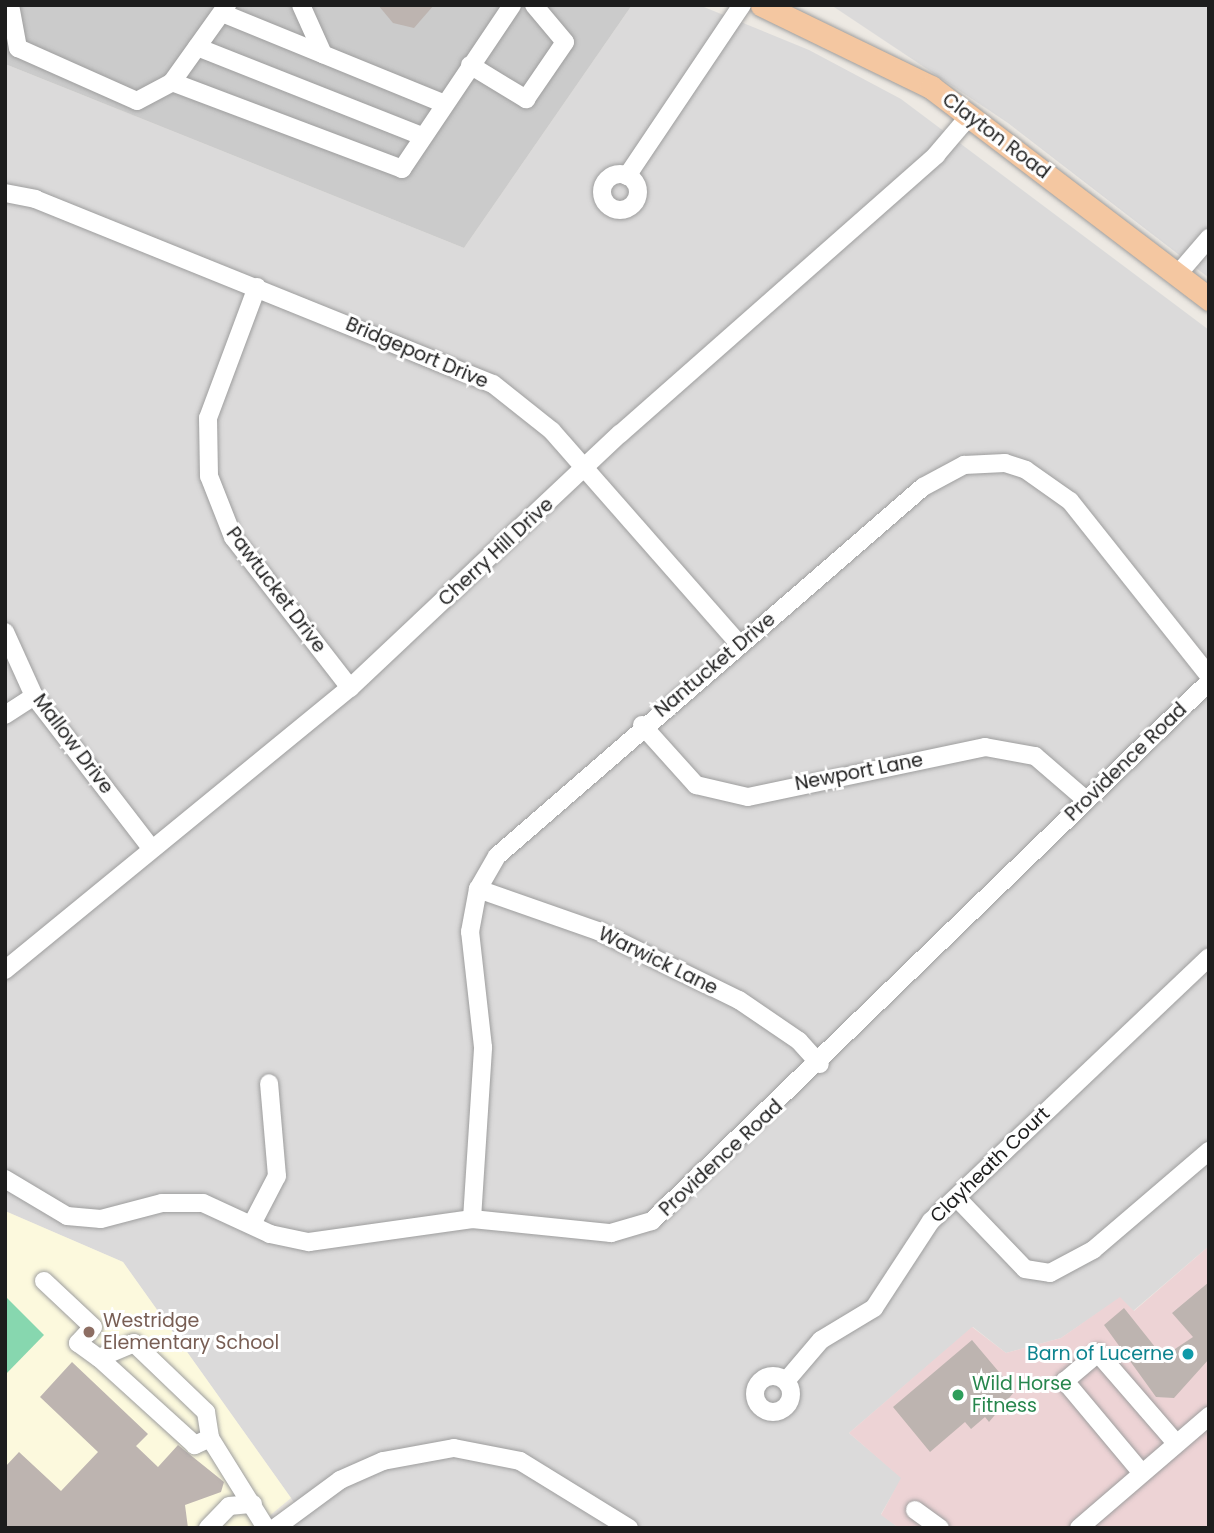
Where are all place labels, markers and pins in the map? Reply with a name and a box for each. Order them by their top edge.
place label: Westridge Elementary School [103,1310,279,1354]
marker: Westridge Elementary School [81,1324,97,1340]
place label: Barn of Lucerne [1027,1343,1174,1365]
marker: Barn of Lucerne [1180,1346,1196,1362]
place label: Wild Horse Fitness [972,1373,1072,1417]
marker: Wild Horse Fitness [950,1387,966,1403]

